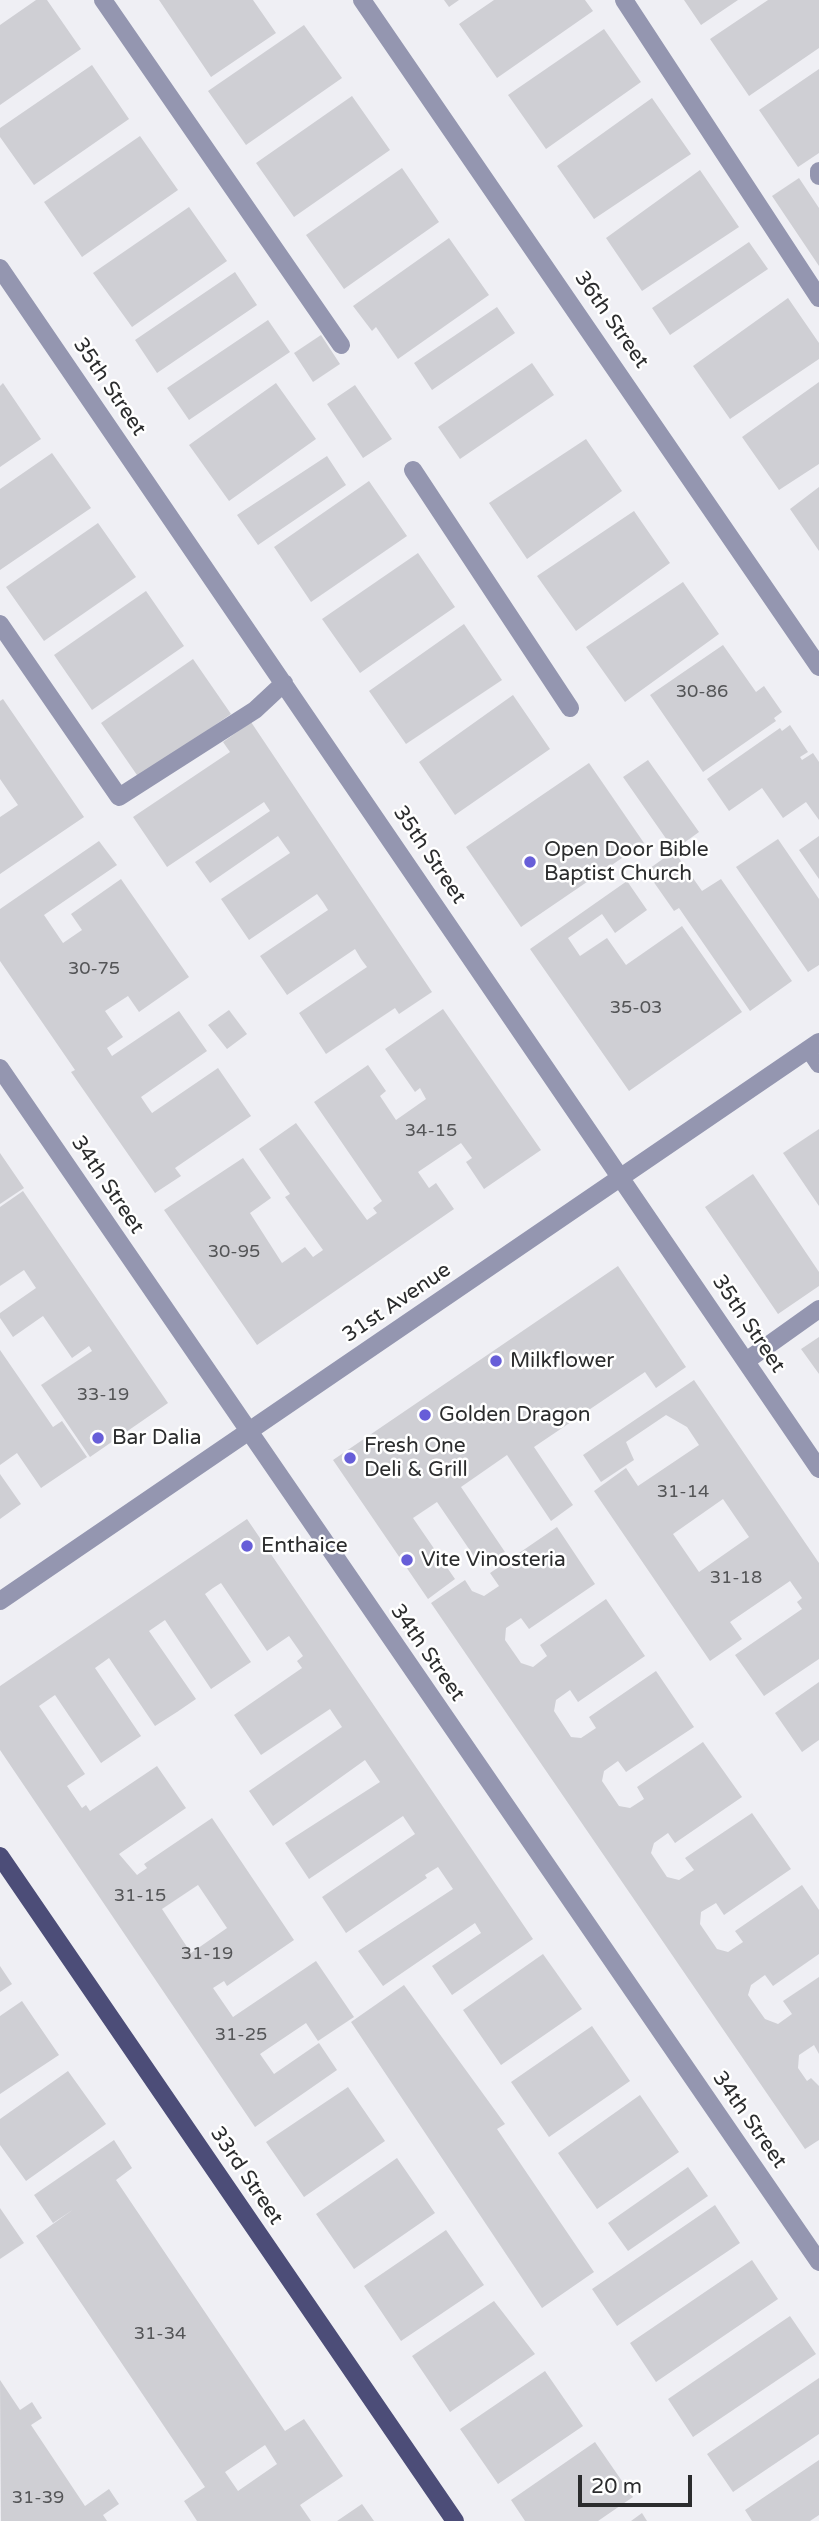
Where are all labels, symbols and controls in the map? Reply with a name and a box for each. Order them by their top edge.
street label: 36th Street [568,267,654,373]
street label: 35th Street [67,333,151,441]
house number: 30-86 [676,681,728,703]
street label: 35th Street [387,801,471,909]
place label: Open Door Bible Baptist Church [544,837,709,887]
marker: Open Door Bible Baptist Church [522,854,538,870]
house number: 30-75 [68,958,120,980]
house number: 35-03 [610,997,662,1019]
house number: 34-15 [405,1120,457,1142]
street label: 34th Street [65,1131,149,1239]
house number: 30-95 [208,1241,260,1263]
street label: 31st Avenue [338,1258,456,1348]
street label: 35th Street [706,1270,790,1378]
place label: Milkflower [510,1348,614,1374]
marker: Milkflower [488,1353,504,1369]
house number: 33-19 [77,1384,129,1406]
place label: Golden Dragon [439,1402,591,1428]
marker: Golden Dragon [417,1407,433,1423]
place label: Bar Dalia [112,1425,201,1451]
marker: Bar Dalia [90,1430,106,1446]
place label: Fresh One Deli & Grill [364,1433,468,1483]
marker: Fresh One Deli & Grill [342,1450,358,1466]
house number: 31-14 [657,1481,709,1503]
place label: Enthaice [261,1533,348,1559]
marker: Enthaice [239,1538,255,1554]
place label: Vite Vinosteria [421,1547,566,1573]
marker: Vite Vinosteria [399,1552,415,1568]
house number: 31-18 [710,1567,762,1589]
street label: 34th Street [384,1600,470,1706]
house number: 31-15 [114,1885,166,1907]
house number: 31-19 [181,1943,233,1965]
house number: 31-25 [215,2024,267,2046]
street label: 34th Street [706,2067,792,2173]
street label: 33rd Street [204,2122,288,2230]
house number: 31-34 [134,2323,186,2345]
scale bar [581,2462,695,2506]
text: 20 m [591,2474,642,2499]
house number: 31-39 [12,2487,64,2509]

